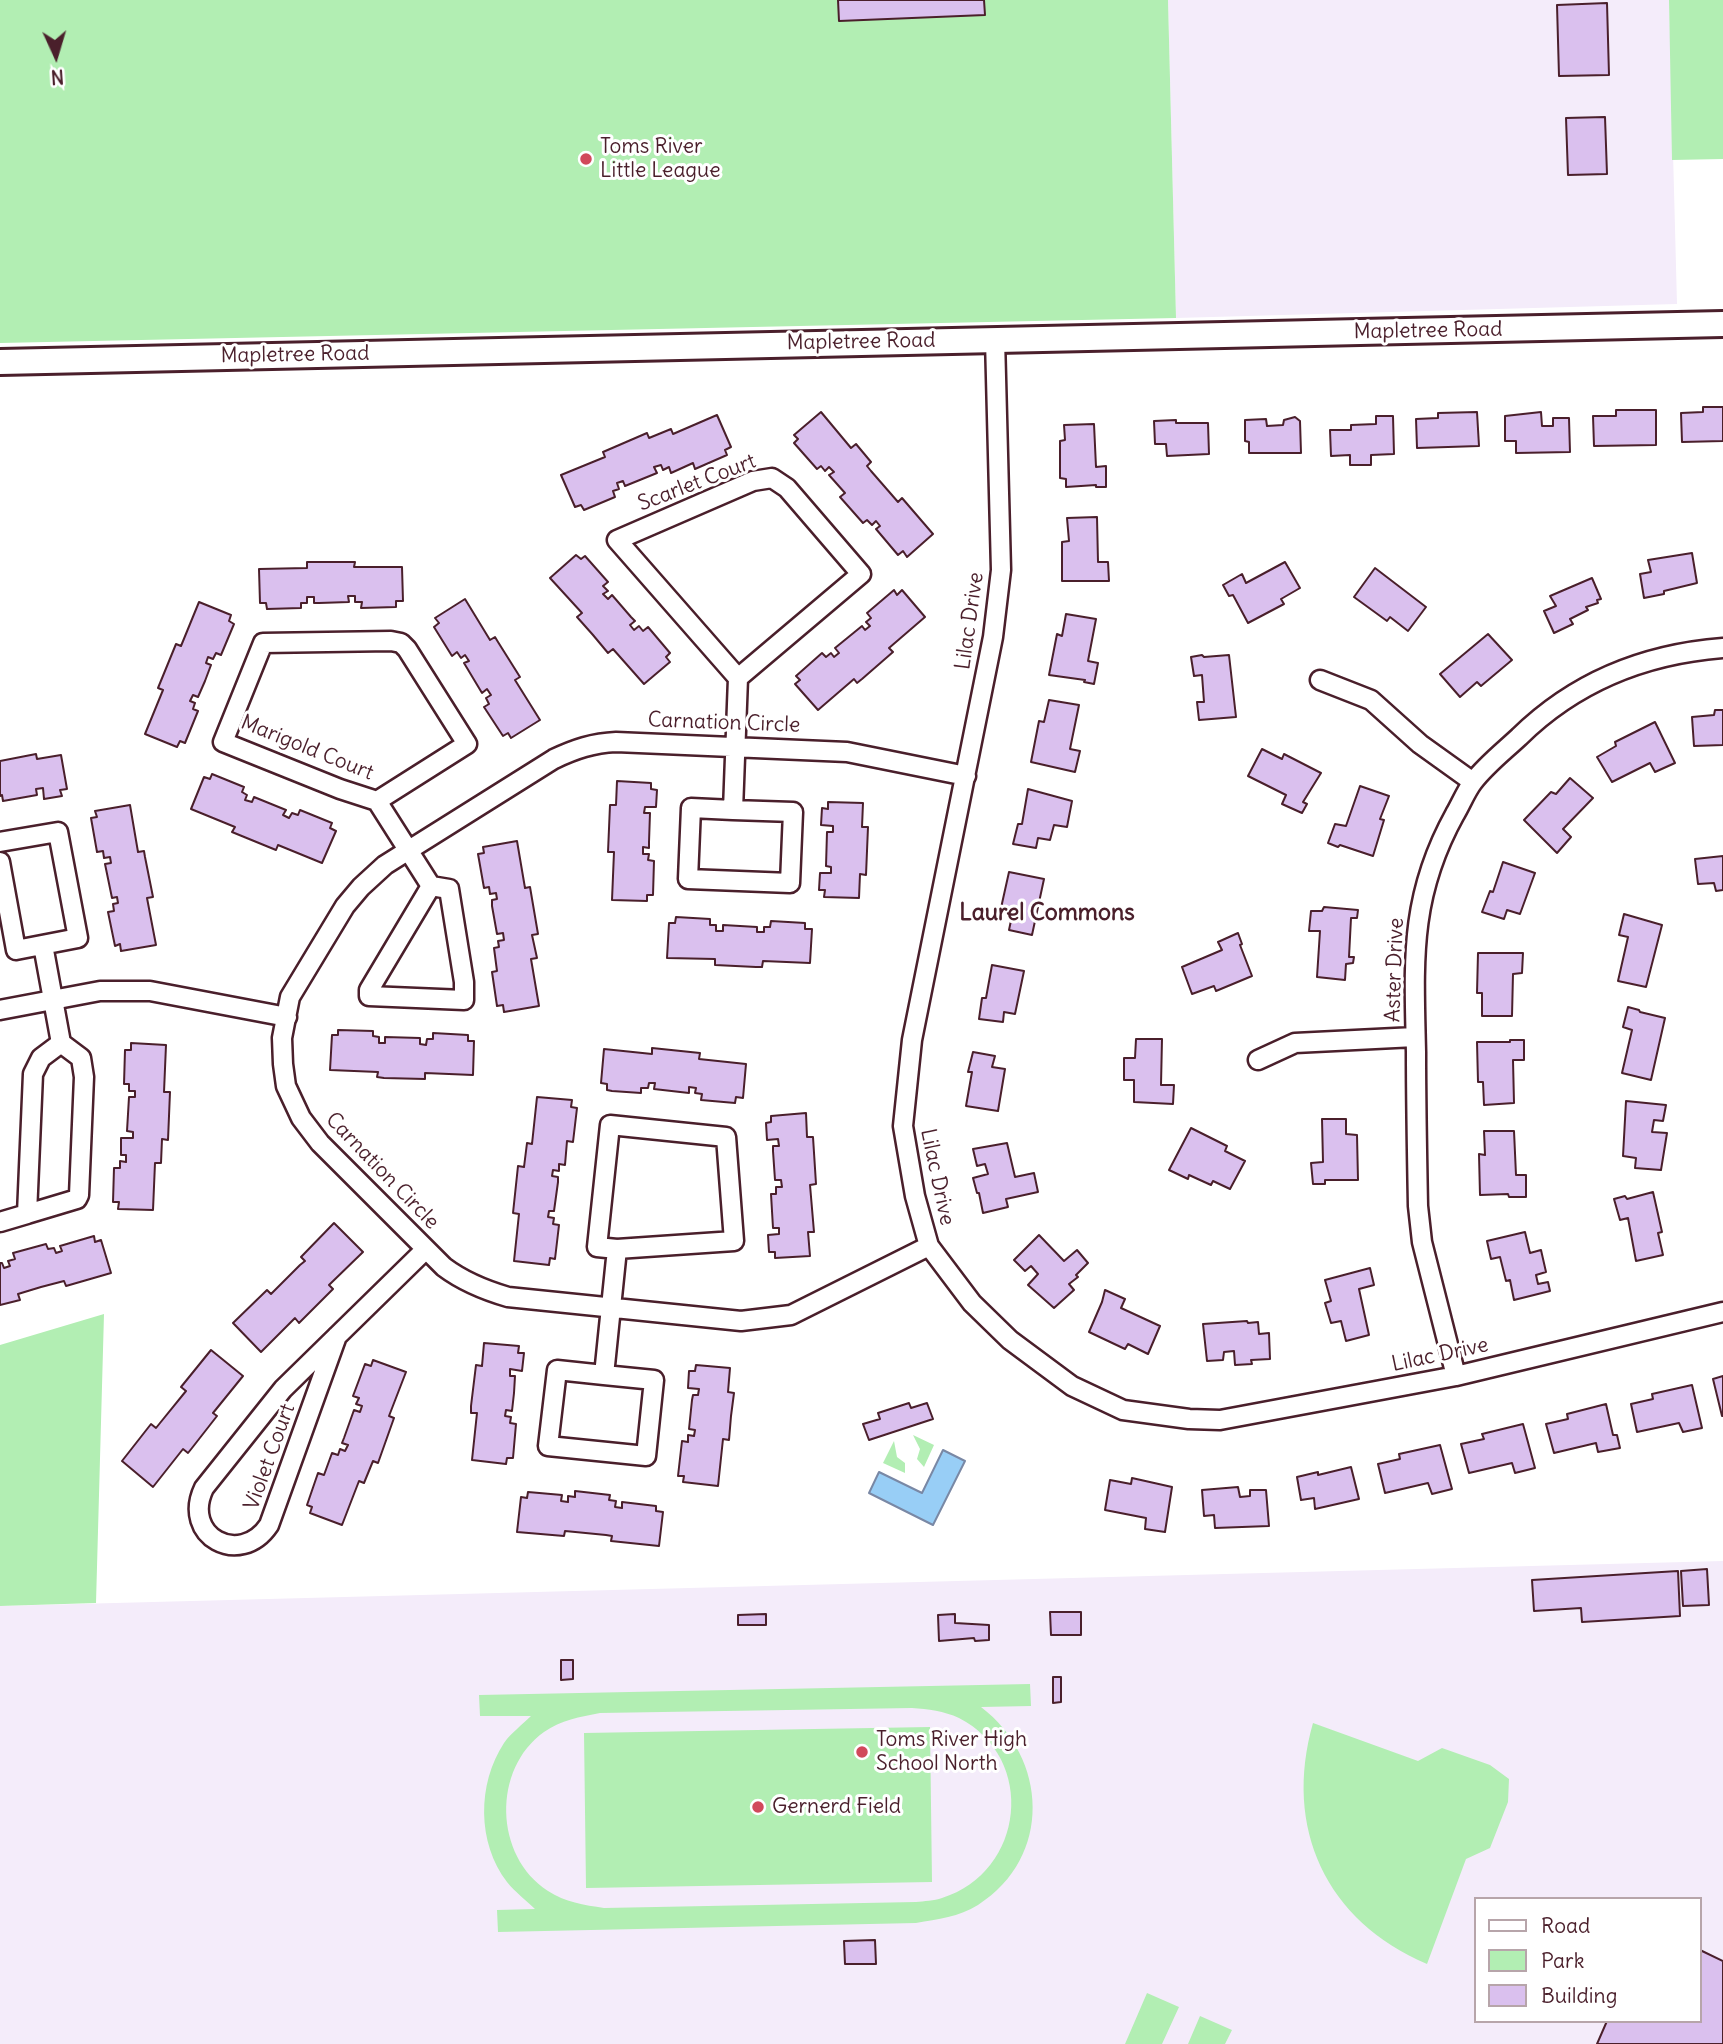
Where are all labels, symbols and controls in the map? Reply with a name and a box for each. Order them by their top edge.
north arrow [21,21,91,91]
text: N [50,65,65,89]
place label: Toms River Little League [600,134,720,184]
marker: Toms River Little League [578,151,594,167]
street label: Mapletree Road [1353,317,1503,345]
street label: Mapletree Road [786,328,936,356]
street label: Mapletree Road [220,341,370,369]
street label: Scarlet Court [635,449,759,517]
street label: Lilac Drive [951,571,989,671]
street label: Carnation Circle [647,708,801,738]
street label: Marigold Court [237,710,377,786]
district label: Laurel Commons [959,899,1135,927]
street label: Aster Drive [1381,917,1409,1023]
street label: Carnation Circle [320,1107,444,1235]
street label: Lilac Drive [914,1126,960,1228]
street label: Lilac Drive [1389,1332,1491,1378]
street label: Violet Court [239,1401,301,1513]
place label: Toms River High School North [876,1727,1027,1777]
marker: Toms River High School North [854,1744,870,1760]
place label: Gernerd Field [772,1794,901,1820]
marker: Gernerd Field [750,1799,766,1815]
legend [1474,1897,1702,2023]
text: Road [1541,1912,1590,1939]
text: Park [1541,1947,1584,1974]
text: Building [1541,1982,1617,2009]

